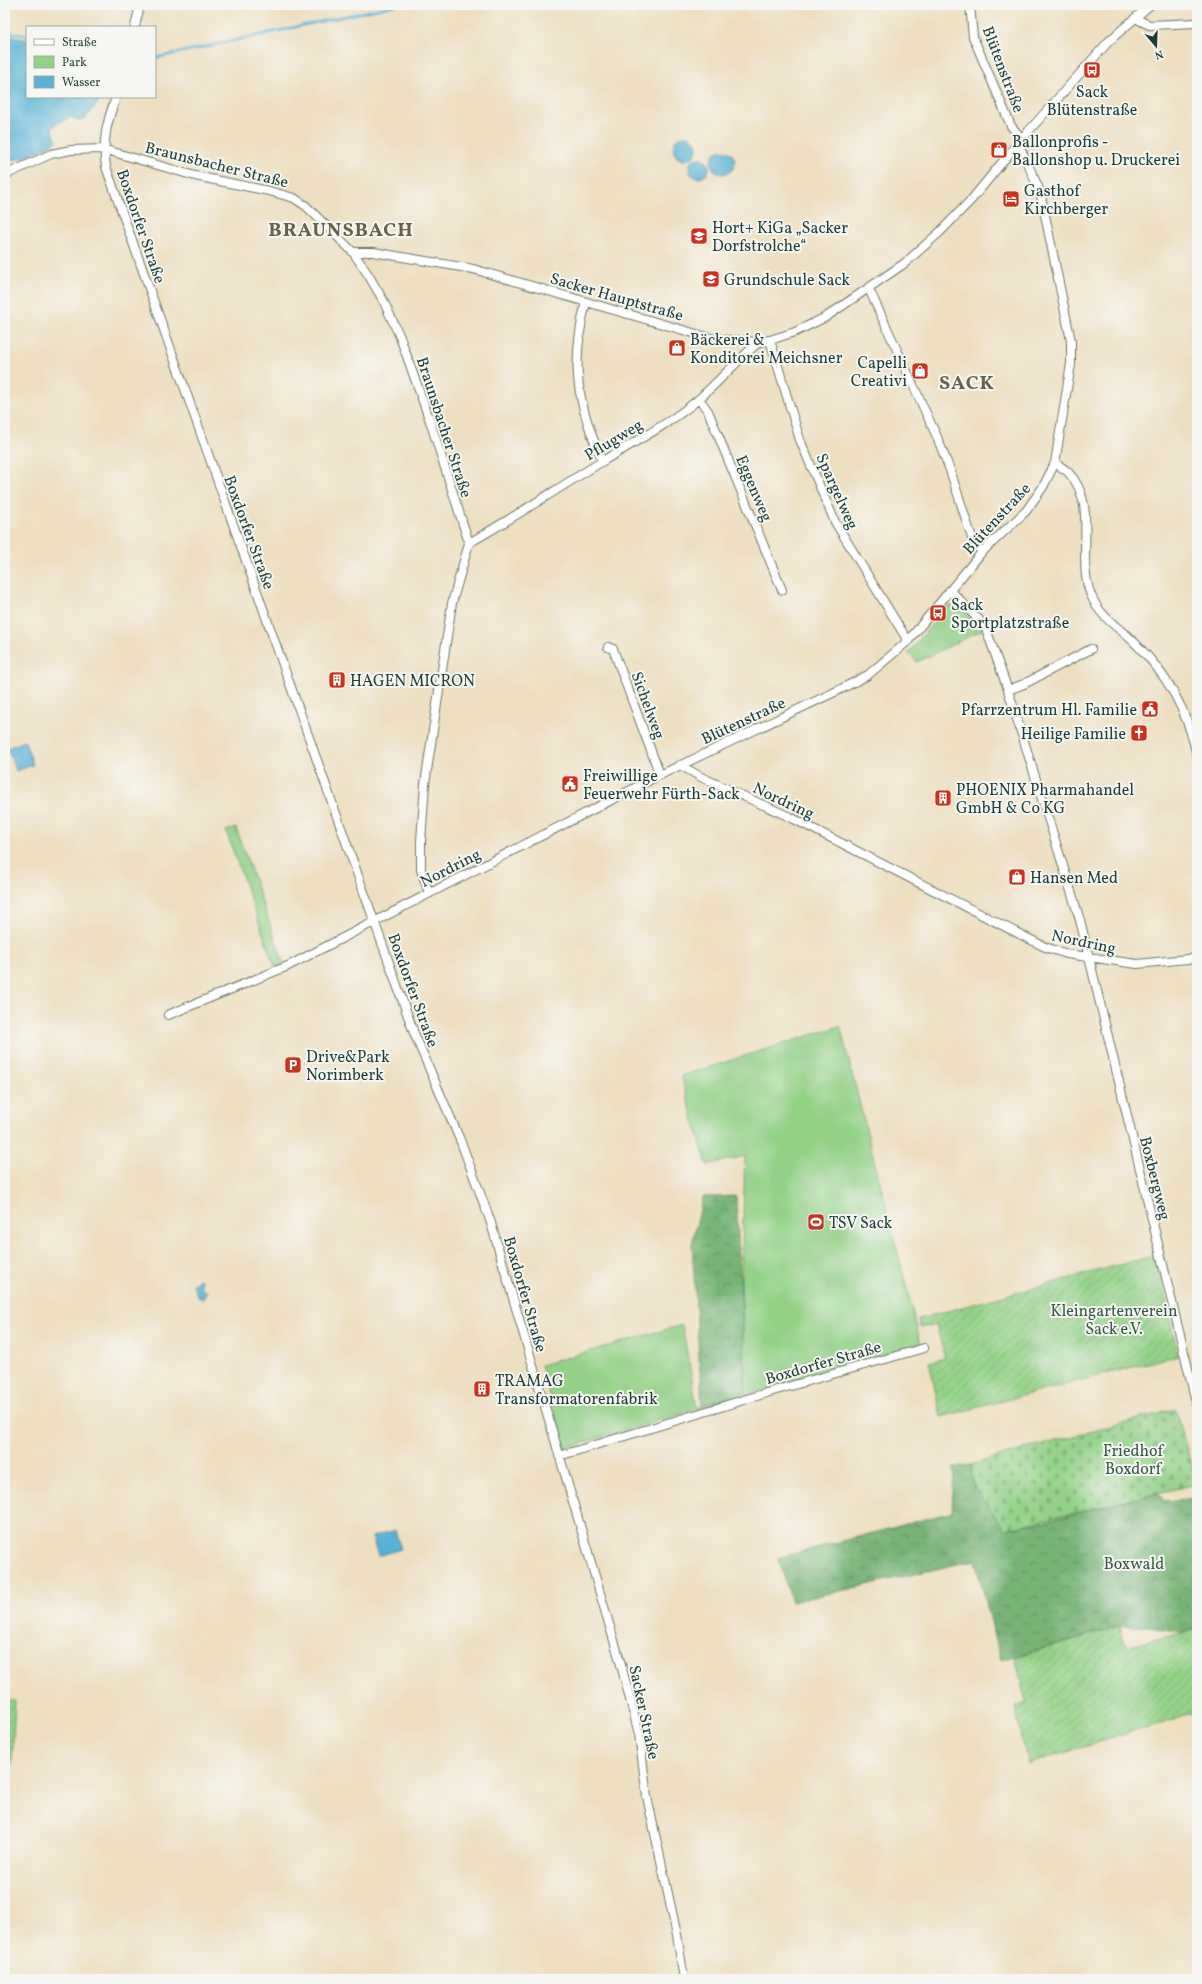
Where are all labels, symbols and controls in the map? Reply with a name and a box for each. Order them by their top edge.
street label: Blütenstraße [976,23,1029,116]
legend [26,26,156,98]
north arrow [1136,26,1176,66]
text: Straße [62,35,97,51]
text: N [1153,46,1165,62]
text: Park [62,55,87,71]
bus stop icon: Sack Blütenstraße [1082,60,1102,80]
text: Wasser [62,75,100,91]
place label: Sack Blütenstraße [1047,82,1137,122]
place label: Ballonprofis - Ballonshop u. Druckerei [1012,132,1180,172]
street label: Braunsbacher Straße [143,138,290,194]
shop icon: Ballonprofis - Ballonshop u. Druckerei [989,140,1009,160]
street label: Boxdorfer Straße [110,167,170,287]
place label: Gasthof Kirchberger [1024,181,1108,221]
hotel icon: Gasthof Kirchberger [1001,189,1021,209]
district label: BRAUNSBACH [268,217,414,245]
place label: Hort+ KiGa „Sacker Dorfstrolche“ [712,218,848,258]
school or university icon: Hort+ KiGa „Sacker Dorfstrolche“ [689,226,709,246]
street label: Sacker Hauptstraße [547,268,686,327]
school or university icon: Grundschule Sack [701,269,721,289]
place label: Grundschule Sack [724,270,850,292]
place label: Bäckerei & Konditorei Meichsner [690,330,843,370]
shop icon: Bäckerei & Konditorei Meichsner [667,338,687,358]
place label: Capelli Creativi [851,353,907,393]
street label: Braunsbacher Straße [410,354,476,501]
shop icon: Capelli Creativi [910,361,930,381]
district label: SACK [939,370,995,398]
street label: Pflugweg [581,415,647,467]
street label: Spargelweg [810,450,863,533]
street label: Eggenweg [729,452,777,526]
street label: Boxdorfer Straße [217,473,279,593]
street label: Blütenstraße [959,479,1036,560]
place label: Sack Sportplatzstraße [951,595,1069,635]
bus stop icon: Sack Sportplatzstraße [928,603,948,623]
street label: Sichelweg [625,669,669,742]
building icon: HAGEN MICRON [327,670,347,690]
place label: HAGEN MICRON [350,671,475,693]
street label: Blütenstraße [698,693,790,751]
public building icon: Pfarrzentrum Hl. Familie [1140,699,1160,719]
place label: Pfarrzentrum Hl. Familie [961,700,1137,722]
church icon: Heilige Familie [1129,723,1149,743]
place label: Heilige Familie [1021,724,1126,746]
place label: Freiwillige Feuerwehr Fürth-Sack [583,766,740,806]
public building icon: Freiwillige Feuerwehr Fürth-Sack [560,774,580,794]
street label: Nordring [749,778,817,826]
place label: PHOENIX Pharmahandel GmbH & Co KG [956,780,1134,820]
building icon: PHOENIX Pharmahandel GmbH & Co KG [933,788,953,808]
street label: Nordring [417,844,485,893]
shop icon: Hansen Med [1007,867,1027,887]
place label: Hansen Med [1030,868,1118,890]
street label: Nordring [1049,925,1118,961]
street label: Boxdorfer Straße [381,931,443,1051]
place label: Drive&Park Norimberk [306,1047,390,1087]
parking icon: Drive&Park Norimberk [283,1055,303,1075]
street label: Boxbergweg [1133,1134,1175,1223]
sports icon: TSV Sack [806,1212,826,1232]
place label: TSV Sack [829,1213,892,1235]
street label: Boxdorfer Straße [497,1234,551,1355]
park label: Kleingartenverein Sack e.V. [1051,1301,1177,1341]
street label: Boxdorfer Straße [763,1337,884,1391]
place label: TRAMAG Transformatorenfabrik [495,1371,658,1411]
building icon: TRAMAG Transformatorenfabrik [472,1379,492,1399]
park label: Friedhof Boxdorf [1103,1441,1165,1481]
park label: Boxwald [1104,1554,1164,1576]
street label: Sacker Straße [622,1663,664,1762]

